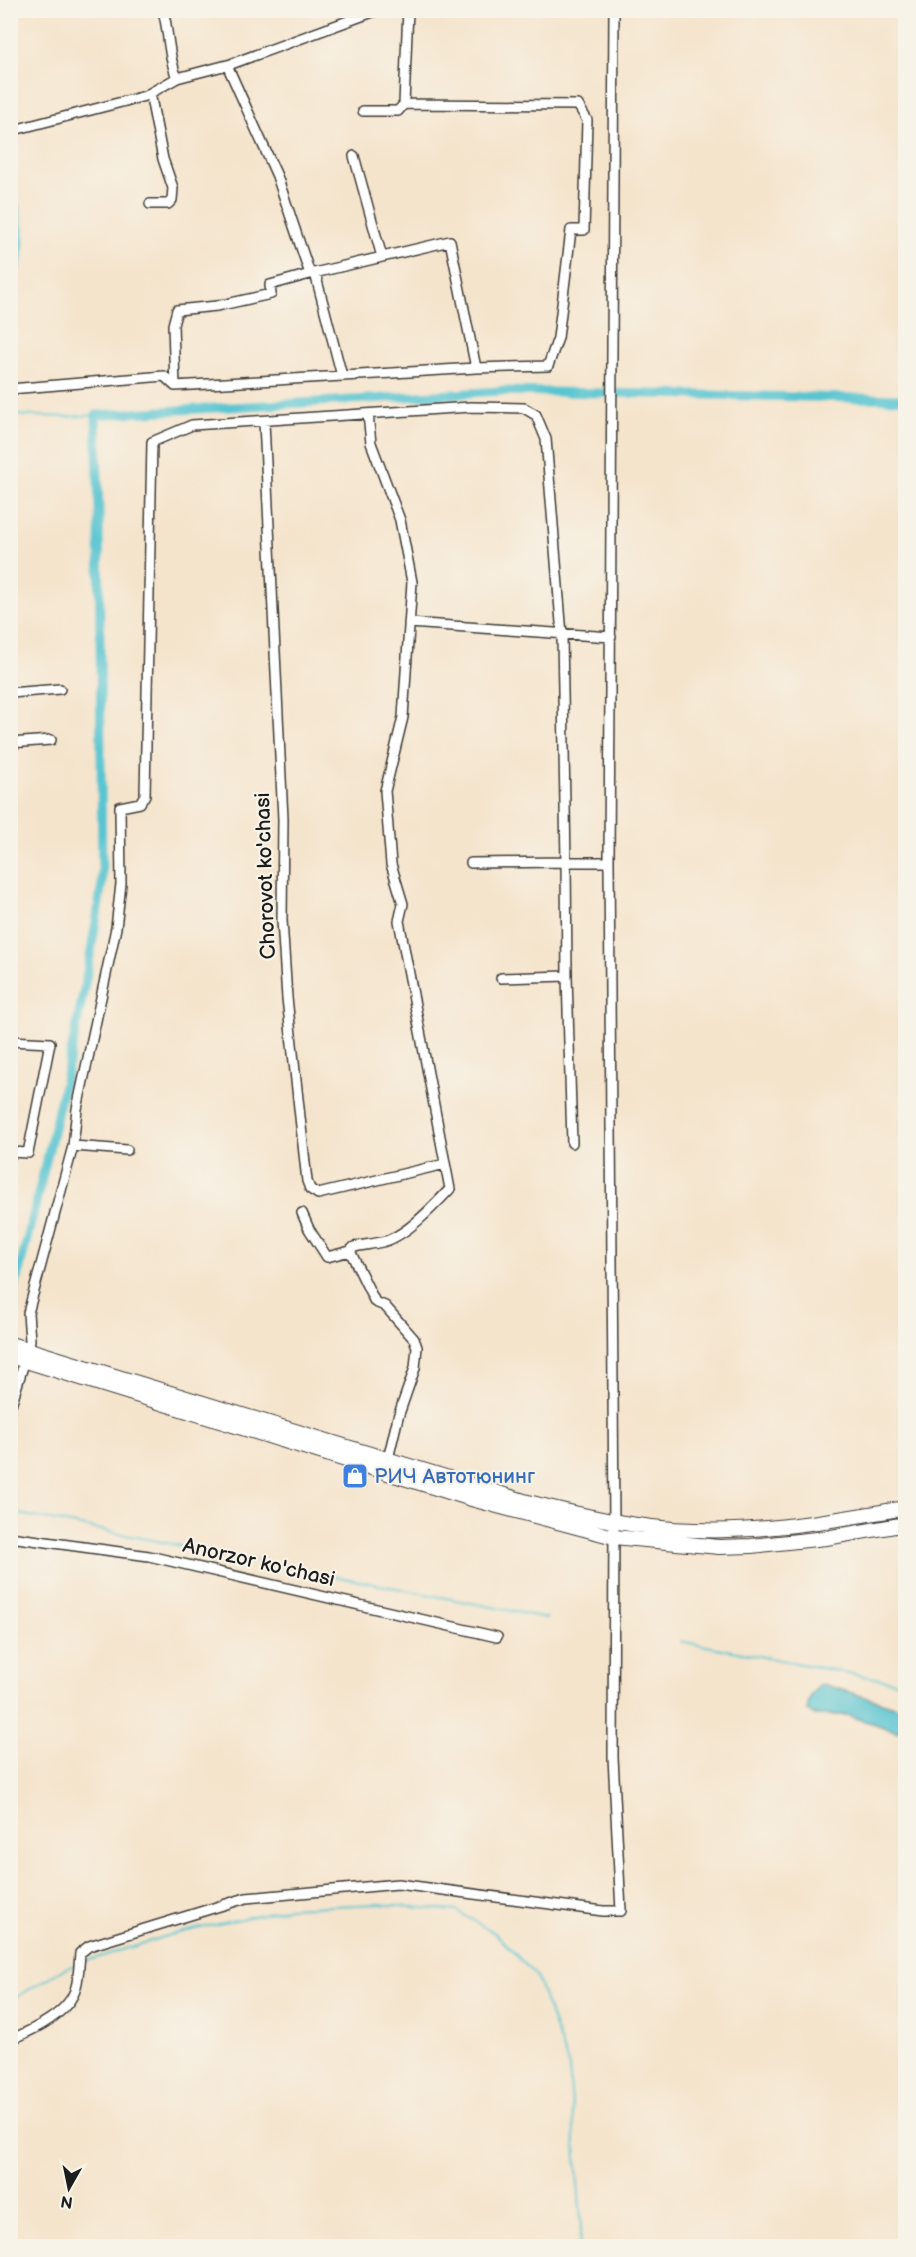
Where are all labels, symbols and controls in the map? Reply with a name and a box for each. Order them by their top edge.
street label: Chorovot ko'chasi [250,792,281,960]
shop icon: РИЧ Автотюнинг [340,1461,370,1491]
place label: РИЧ Автотюнинг [374,1464,535,1489]
street label: Anorzor ko'chasi [180,1533,337,1592]
north arrow [39,2158,99,2218]
text: N [59,2191,74,2212]

